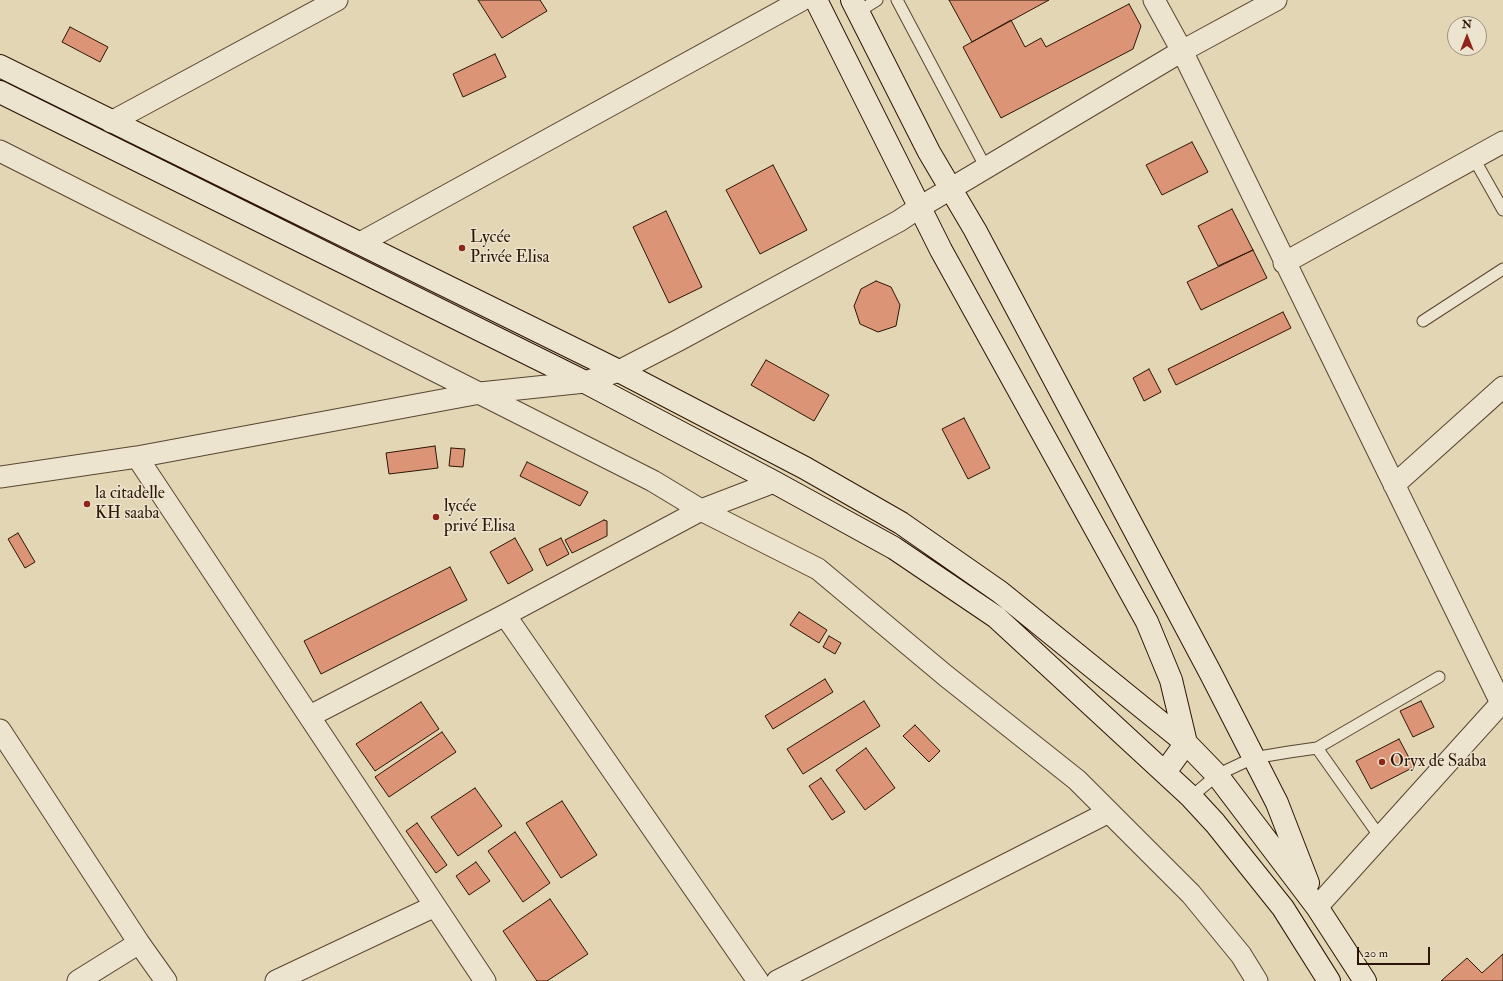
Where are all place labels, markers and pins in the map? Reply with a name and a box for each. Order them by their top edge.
place label: Lycée Privée Elisa [470,228,549,268]
marker: Lycée Privée Elisa [457,243,467,253]
place label: la citadelle KH saaba [95,484,165,524]
place label: lycée privé Elisa [444,497,515,537]
marker: la citadelle KH saaba [82,499,92,509]
marker: lycée privé Elisa [431,512,441,522]
place label: Oryx de Saaba [1390,752,1487,772]
marker: Oryx de Saaba [1377,757,1387,767]

